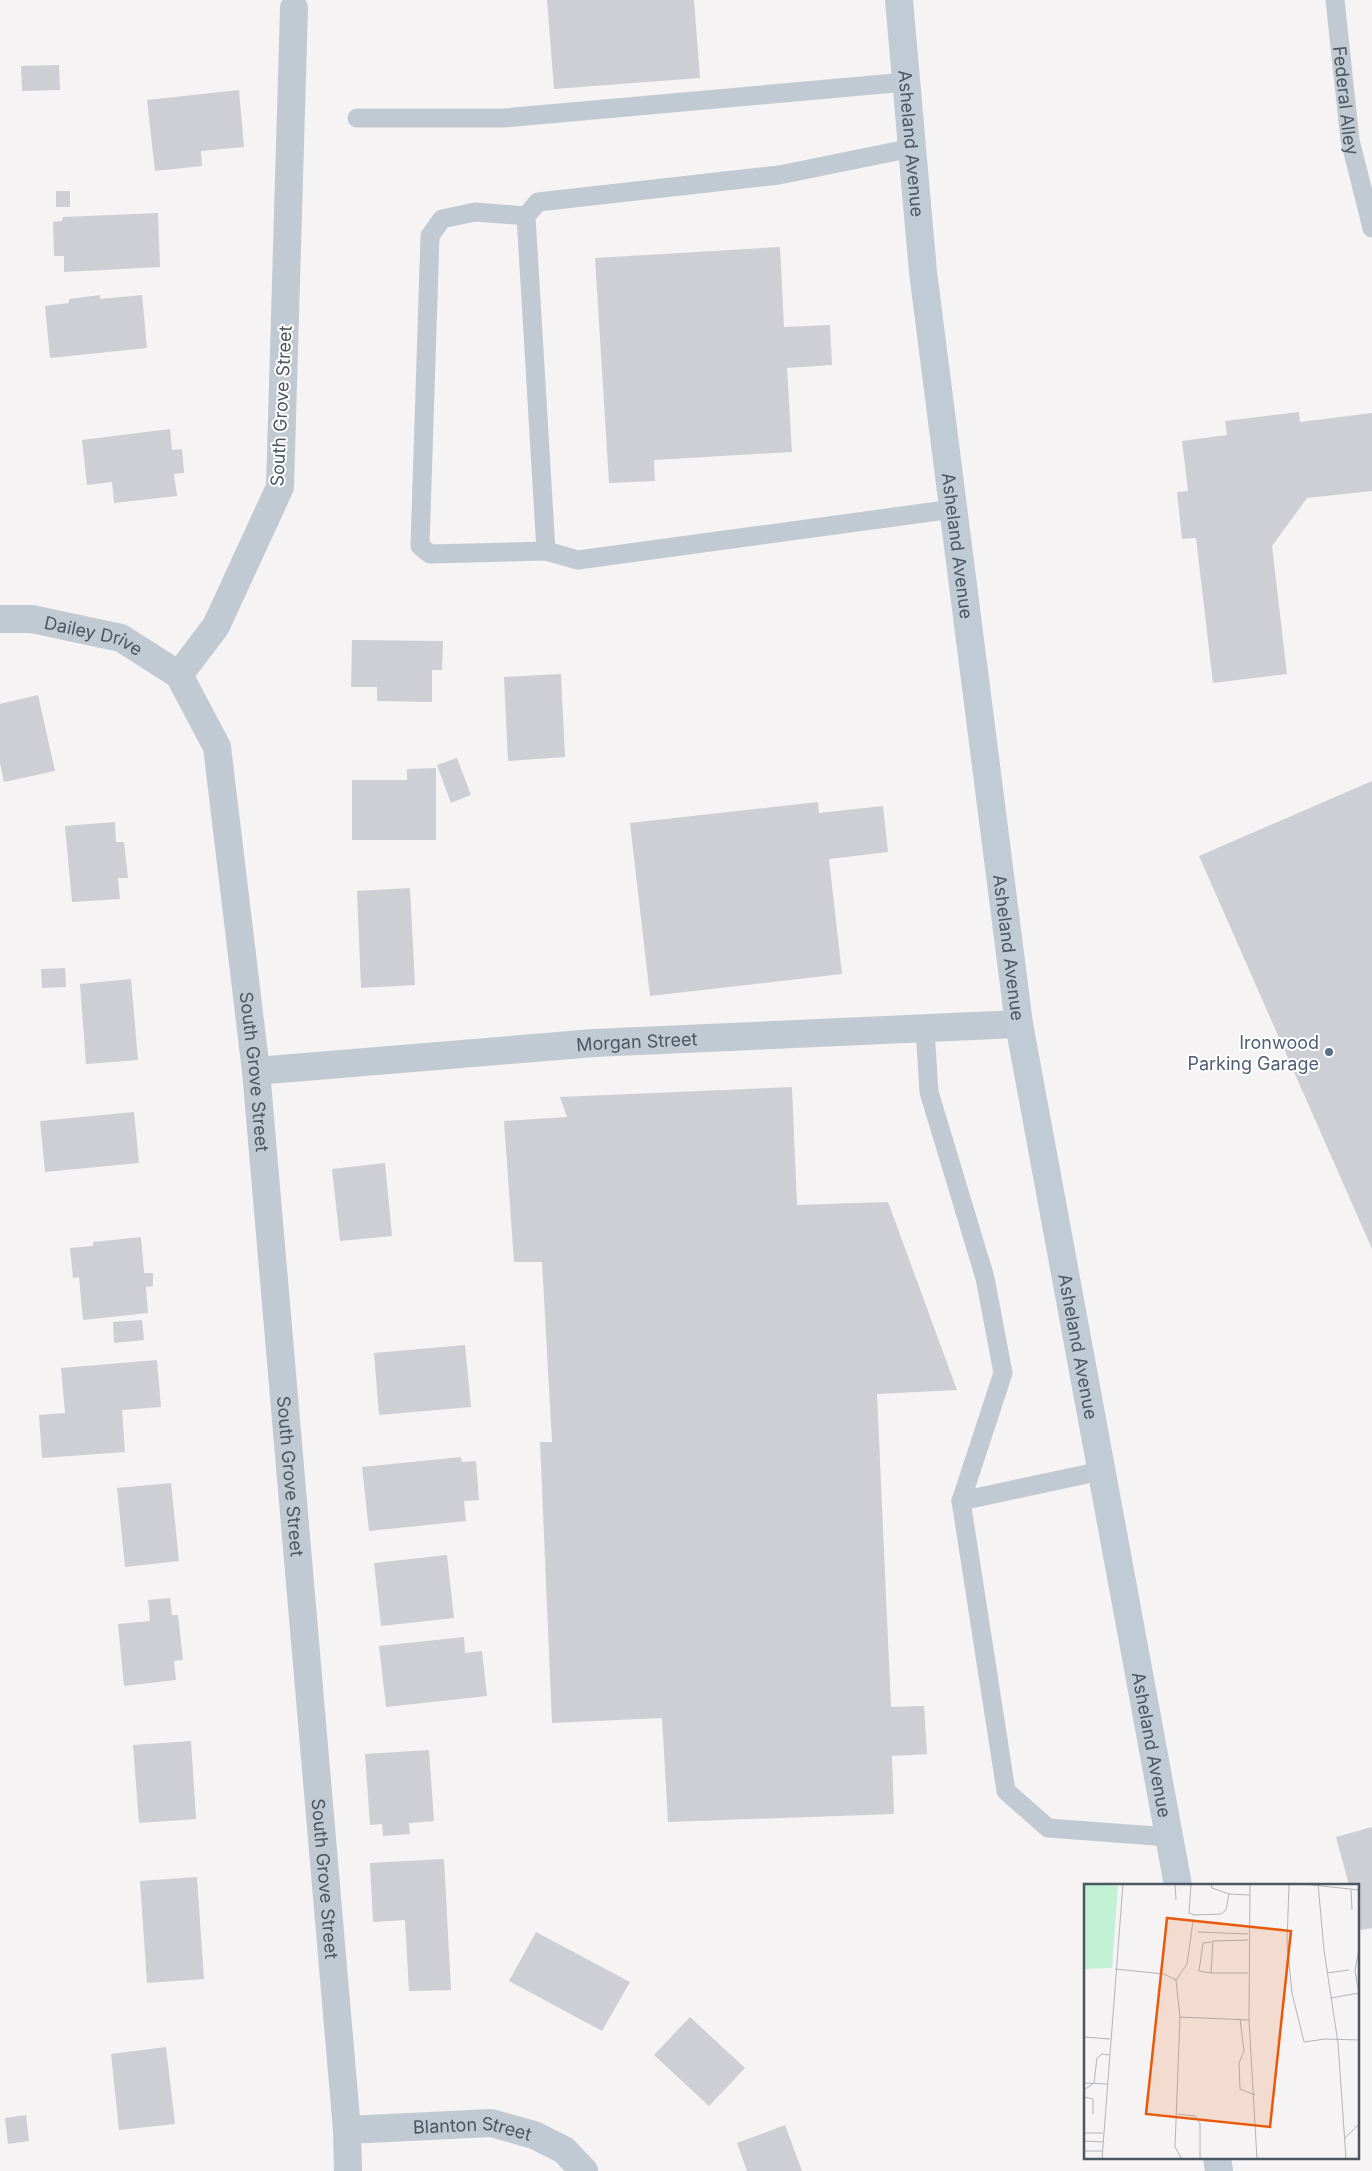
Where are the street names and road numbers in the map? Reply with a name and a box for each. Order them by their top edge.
street label: Federal Alley [1329,45,1364,157]
street label: Asheland Avenue [895,69,929,218]
street label: South Grove Street [266,325,296,487]
street label: Asheland Avenue [938,471,978,620]
street label: Dailey Drive [43,611,147,660]
street label: Asheland Avenue [989,873,1029,1022]
street label: South Grove Street [236,990,273,1153]
street label: Morgan Street [575,1028,698,1055]
street label: Asheland Avenue [1055,1272,1102,1421]
street label: South Grove Street [273,1395,308,1557]
street label: Asheland Avenue [1128,1670,1176,1819]
street label: South Grove Street [308,1797,343,1960]
street label: Blanton Street [412,2112,534,2144]

